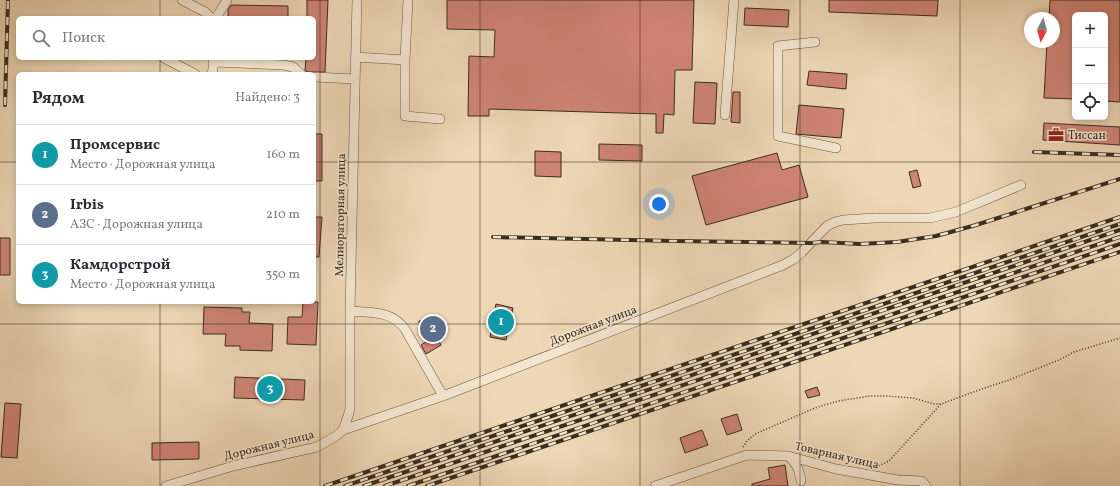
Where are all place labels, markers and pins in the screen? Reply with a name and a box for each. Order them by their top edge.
office icon: Тиссан [1047,126,1065,144]
place label: Тиссан [1068,128,1106,144]
pin: 1 [488,307,514,337]
pin: 2 [420,314,446,344]
pin: 3 [257,374,283,404]

